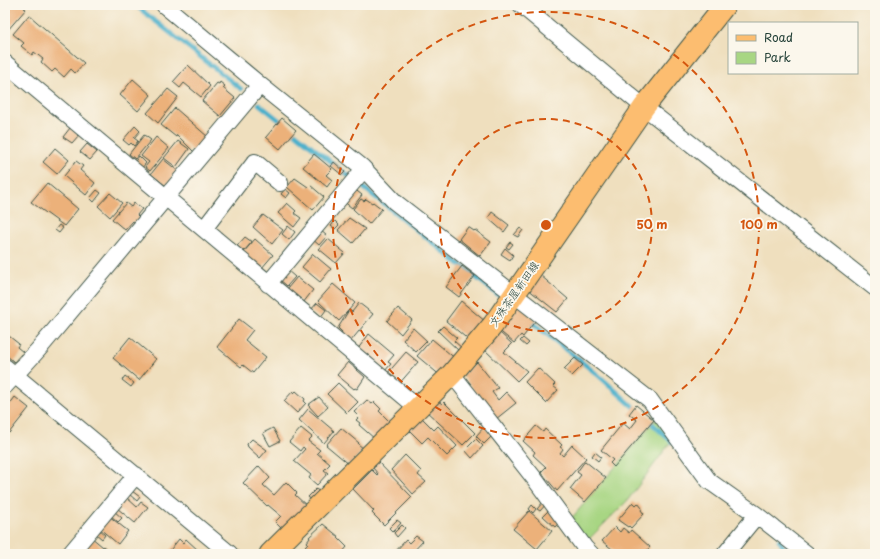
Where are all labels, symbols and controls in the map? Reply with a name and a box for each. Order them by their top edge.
legend [728,22,858,74]
text: Road [764,28,793,46]
text: Park [764,48,791,66]
text: 50 m [636,215,668,233]
text: 100 m [740,215,778,233]
centre of rings [539,218,553,232]
street label: 文殊茶屋新田線 [485,257,543,330]

